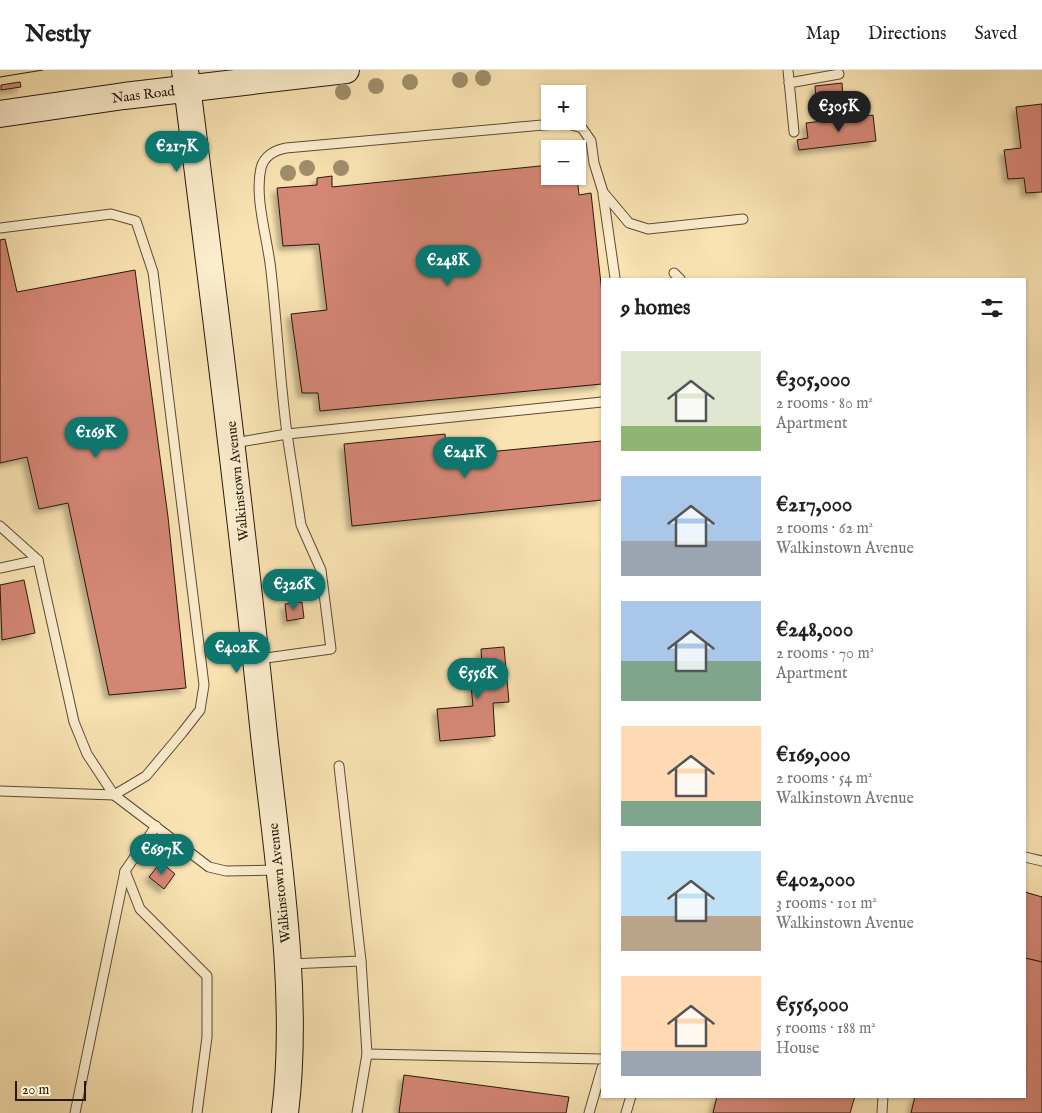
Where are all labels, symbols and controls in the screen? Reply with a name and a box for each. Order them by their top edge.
text: Nestly [25,19,91,50]
text: Map [806,23,840,46]
text: Directions [868,23,946,46]
text: Saved [974,23,1017,46]
street label: Naas Road [111,82,176,108]
map controls [541,85,586,185]
button: + [541,85,586,130]
pin: €305K [804,90,874,133]
text: €305K [819,97,859,117]
pin: €217K [142,131,212,173]
text: €217K [156,137,198,157]
button: − [541,140,586,185]
pin: €248K [413,244,483,287]
text: €248K [427,251,469,271]
icon: filters [978,294,1006,322]
text: 9 homes [621,295,690,322]
text: €305,000 [776,367,851,394]
icon: home [661,371,721,431]
text: 2 rooms · 80 m² [776,394,873,414]
text: Apartment [776,414,847,434]
pin: €169K [61,416,131,459]
street label: Walkinstown Avenue [223,419,253,542]
text: €169K [76,423,116,443]
pin: €241K [430,436,500,479]
text: €241K [444,443,486,463]
text: €217,000 [776,492,852,519]
icon: home [661,496,721,556]
text: 2 rooms · 62 m² [776,519,873,539]
text: Walkinstown Avenue [776,539,914,559]
pin: €326K [259,568,329,611]
text: €326K [273,575,315,595]
text: €248,000 [776,617,853,644]
icon: home [661,621,721,681]
pin: €402K [202,632,272,674]
text: €402K [215,638,259,658]
text: 2 rooms · 70 m² [776,644,874,664]
pin: €556K [443,658,513,700]
text: €556K [458,664,498,684]
text: Apartment [776,664,847,684]
text: €169,000 [776,742,851,769]
icon: home [661,746,721,806]
text: 2 rooms · 54 m² [776,769,873,789]
text: Walkinstown Avenue [776,789,914,809]
street label: Walkinstown Avenue [265,821,295,944]
pin: €697K [127,834,197,876]
text: €697K [141,840,183,860]
text: €402,000 [776,867,855,894]
icon: home [661,871,721,931]
text: 3 rooms · 101 m² [776,894,877,914]
text: Walkinstown Avenue [776,914,914,934]
text: €556,000 [776,992,849,1019]
icon: home [661,996,721,1056]
text: 5 rooms · 188 m² [776,1019,876,1039]
text: House [776,1039,819,1059]
scale bar [15,1078,86,1101]
text: 20 m [22,1081,49,1099]

